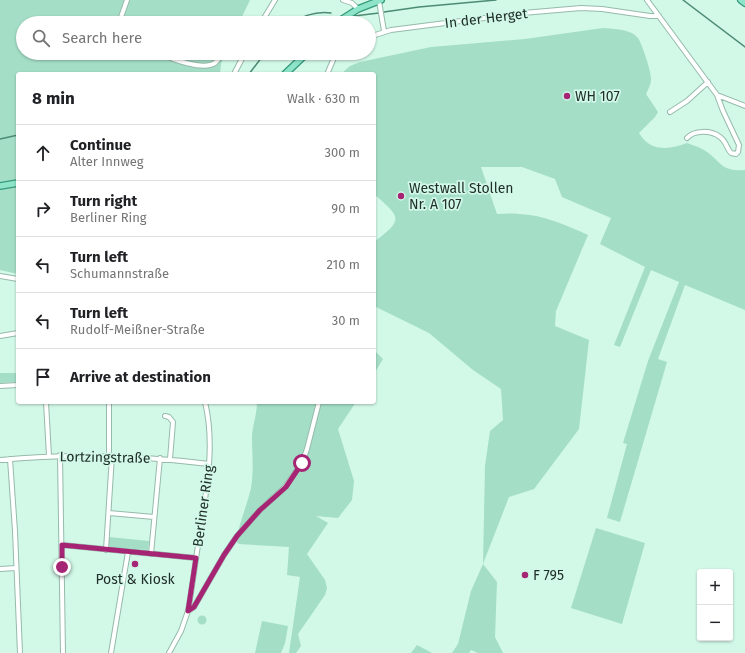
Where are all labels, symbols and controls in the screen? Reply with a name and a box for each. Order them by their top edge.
street label: In der Herget [444,5,529,32]
search box [16,16,376,60]
icon: search [30,27,52,49]
text: Search here [62,29,142,47]
text: 8 min [32,88,75,109]
place label: WH 107 [575,88,620,105]
text: Walk · 630 m [287,91,360,106]
marker: WH 107 [562,91,572,101]
text: Continue [70,136,131,154]
icon: ahead [32,142,54,164]
text: 300 m [324,145,360,160]
text: Alter Innweg [70,154,144,169]
place label: Westwall Stollen Nr. A 107 [409,180,514,213]
marker: Westwall Stollen Nr. A 107 [396,191,406,201]
text: Turn right [70,192,137,210]
icon: right [32,198,54,220]
text: 90 m [331,201,360,216]
text: Berliner Ring [70,210,147,225]
text: Turn left [70,248,128,266]
icon: left [32,254,54,276]
text: 210 m [326,257,360,272]
text: Schumannstraße [70,266,169,281]
text: Turn left [70,304,128,322]
icon: left [32,310,54,332]
text: 30 m [332,313,360,328]
text: Rudolf-Meißner-Straße [70,322,205,337]
icon: arrive [32,366,54,388]
text: Arrive at destination [70,368,211,386]
street label: Lortzingstraße [59,448,151,467]
route start [293,454,311,472]
street label: Berliner Ring [189,463,218,548]
route end [53,558,71,576]
marker: Post & Kiosk [130,559,140,569]
place label: F 795 [533,567,564,584]
map controls [697,569,733,641]
button: + [697,569,733,605]
marker: F 795 [520,570,530,580]
place label: Post & Kiosk [95,571,175,588]
button: − [697,605,733,641]

